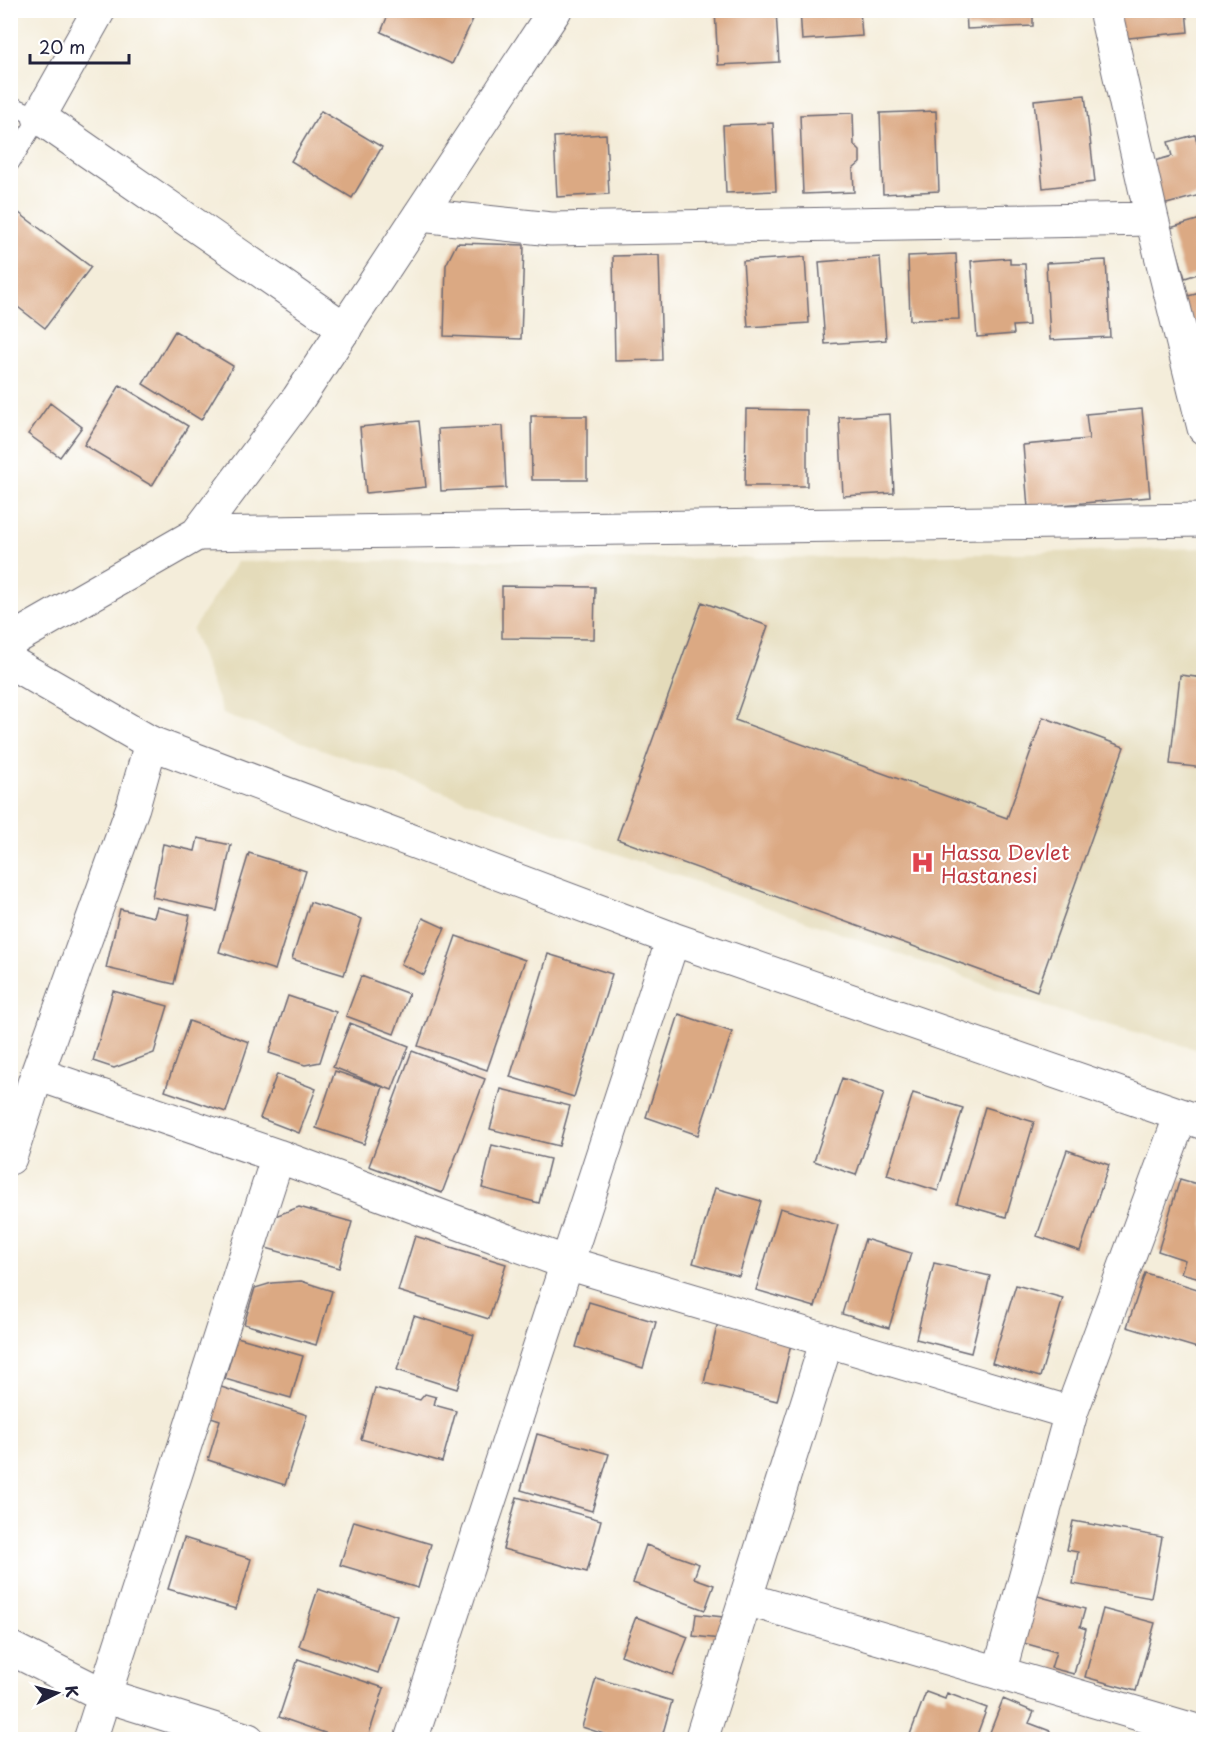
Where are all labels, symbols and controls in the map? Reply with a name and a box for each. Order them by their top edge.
scale bar [30,27,129,65]
text: 20 m [39,33,85,60]
place label: Hassa Devlet Hastanesi [941,837,1069,890]
hospital icon: Hassa Devlet Hastanesi [910,850,936,876]
north arrow [27,1663,87,1723]
text: K [60,1684,85,1699]

